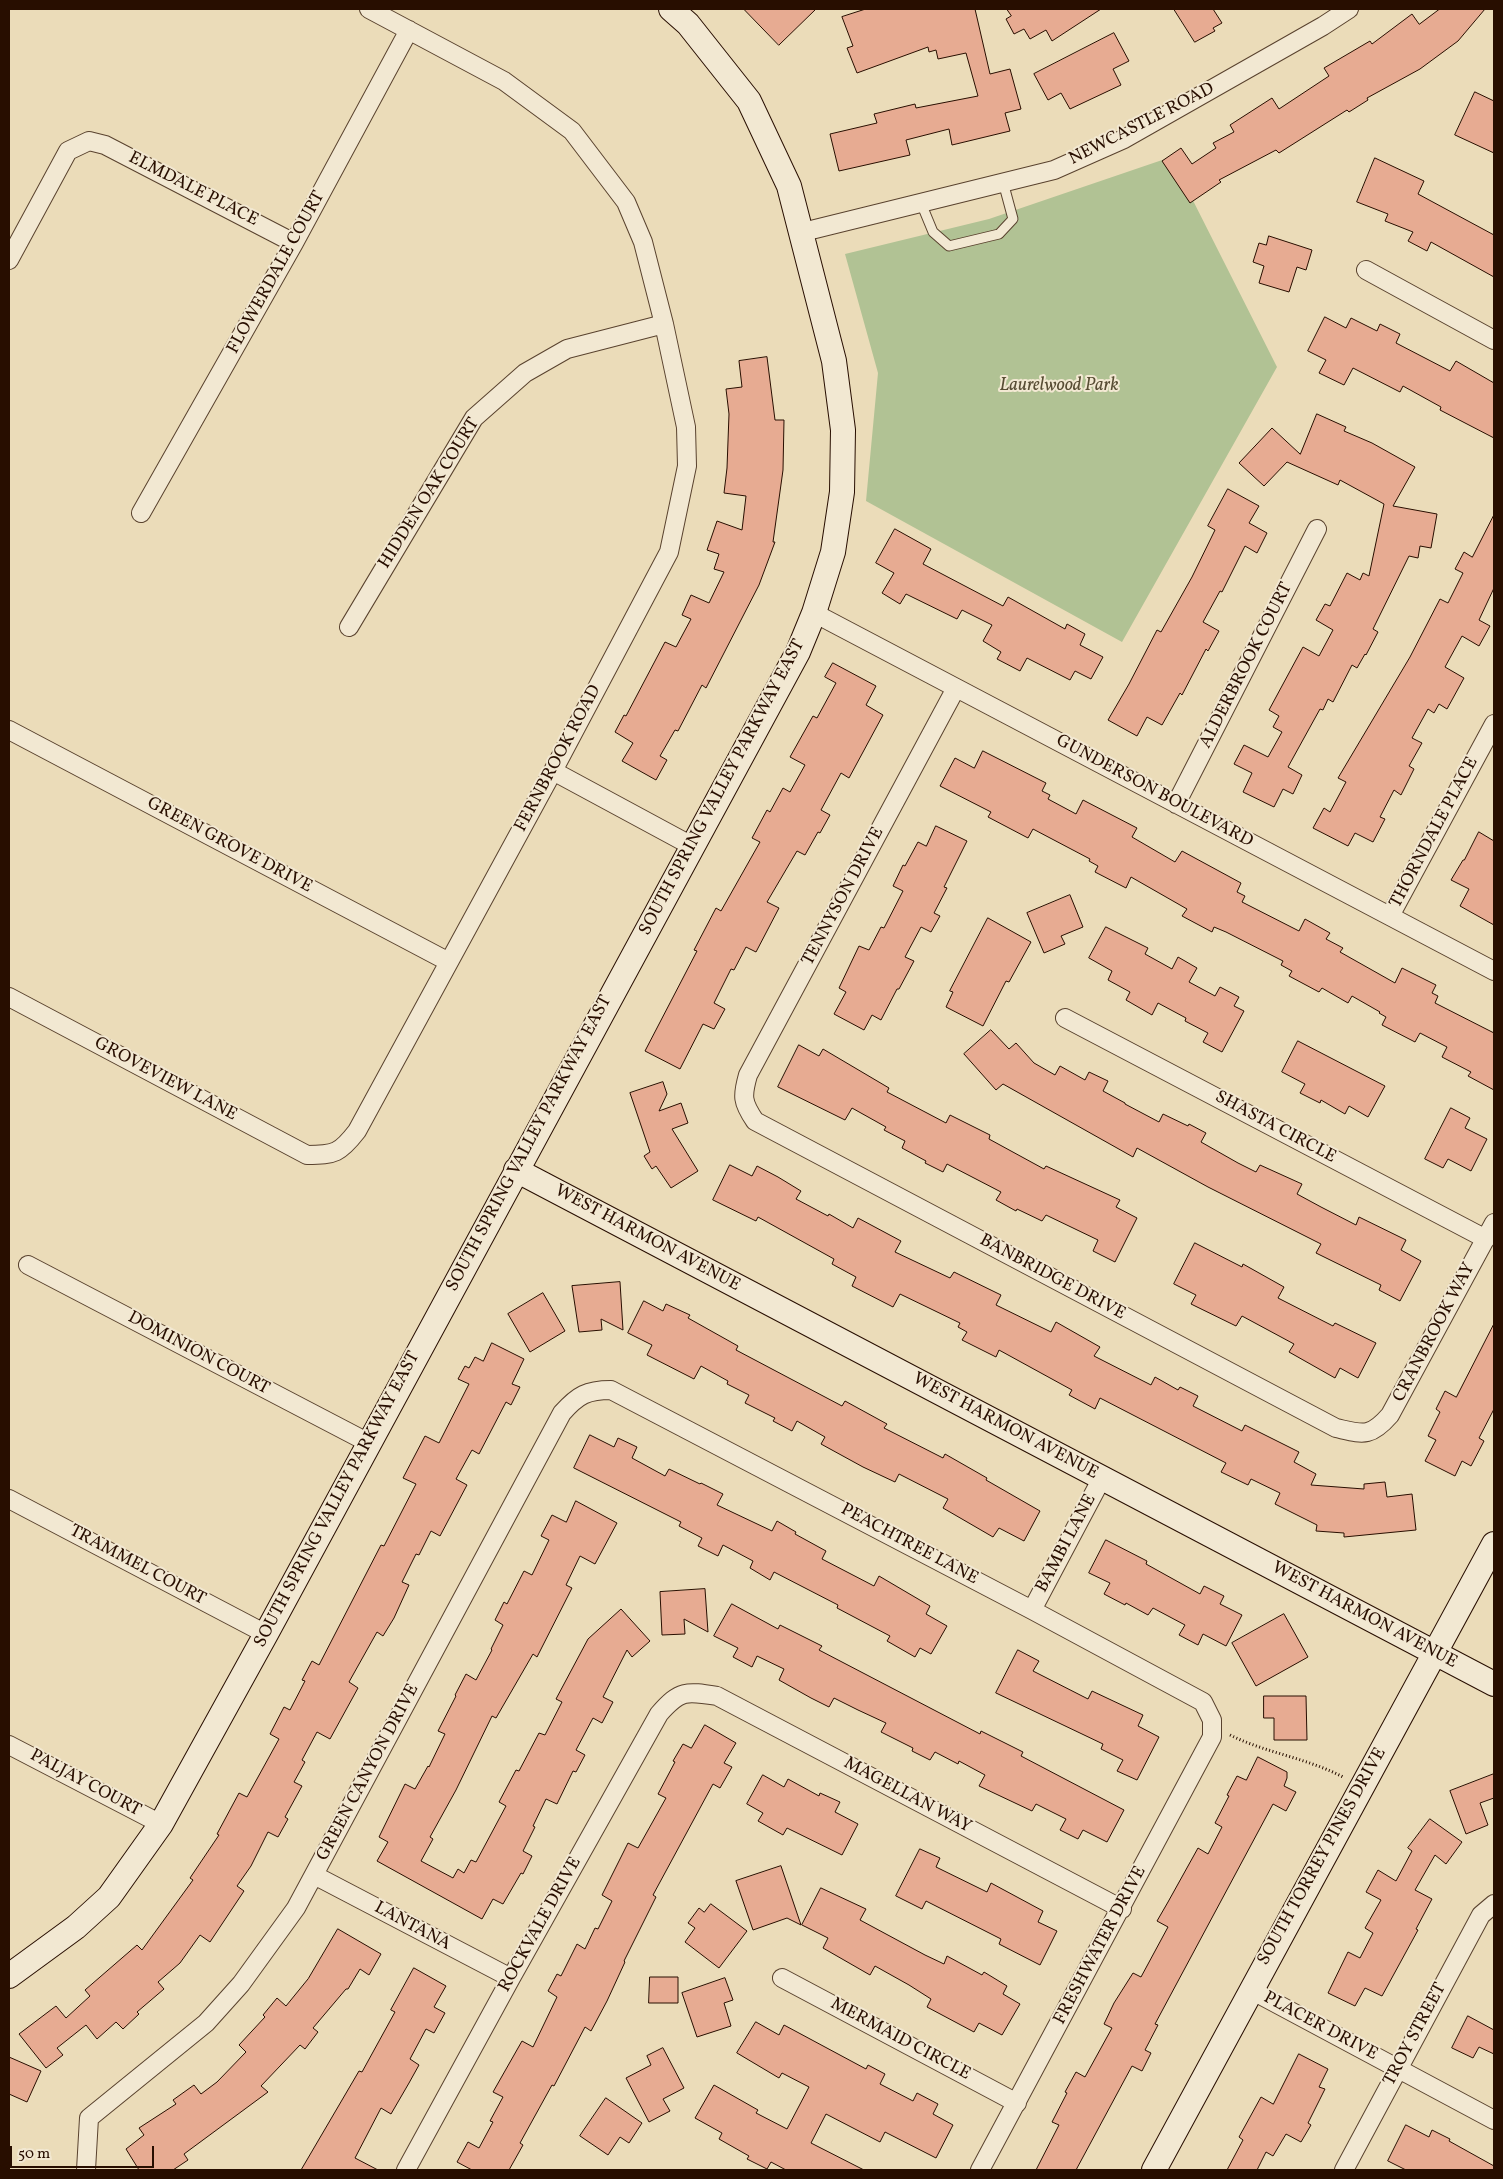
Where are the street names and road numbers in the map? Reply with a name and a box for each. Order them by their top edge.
street label: NEWCASTLE ROAD [1066,79,1218,171]
street label: ELMDALE PLACE [124,148,262,232]
street label: FLOWERDALE COURT [223,188,331,358]
street label: HIDDEN OAK COURT [375,415,485,573]
street label: ALDERBROOK COURT [1196,580,1298,752]
street label: SOUTH SPRING VALLEY PARKWAY EAST [636,636,810,940]
street label: FERNBROOK ROAD [511,682,607,836]
street label: GUNDERSON BOULEVARD [1052,731,1256,853]
street label: THORNDALE PLACE [1386,754,1484,912]
street label: GREEN GROVE DRIVE [143,793,315,899]
street label: TENNYSON DRIVE [798,824,890,970]
street label: SOUTH SPRING VALLEY PARKWAY EAST [443,992,617,1296]
street label: GROVEVIEW LANE [90,1033,240,1127]
street label: SHASTA CIRCLE [1211,1087,1339,1169]
street label: WEST HARMON AVENUE [551,1181,743,1297]
street label: BANBRIDGE DRIVE [975,1230,1129,1326]
street label: CRANBROOK WAY [1389,1260,1481,1406]
street label: DOMINION COURT [123,1307,273,1401]
street label: SOUTH SPRING VALLEY PARKWAY EAST [251,1348,425,1652]
street label: WEST HARMON AVENUE [909,1369,1101,1485]
street label: BAMBI LANE [1032,1491,1102,1597]
street label: PEACHTREE LANE [836,1500,982,1590]
street label: TRAMMEL COURT [65,1521,209,1611]
street label: WEST HARMON AVENUE [1268,1558,1460,1674]
street label: GREEN CANYON DRIVE [313,1681,425,1865]
street label: SOUTH TORREY PINES DRIVE [1254,1744,1392,1970]
street label: PALJAY COURT [26,1746,144,1822]
street label: MAGELLAN WAY [839,1753,975,1839]
street label: ROCKVALE DRIVE [495,1854,587,1996]
street label: FRESHWATER DRIVE [1050,1863,1152,2029]
street label: LANTANA [370,1898,454,1956]
street label: TROY STREET [1380,1980,1452,2090]
street label: PLACER DRIVE [1259,1988,1381,2066]
street label: MERMAID CIRCLE [826,1994,974,2086]

